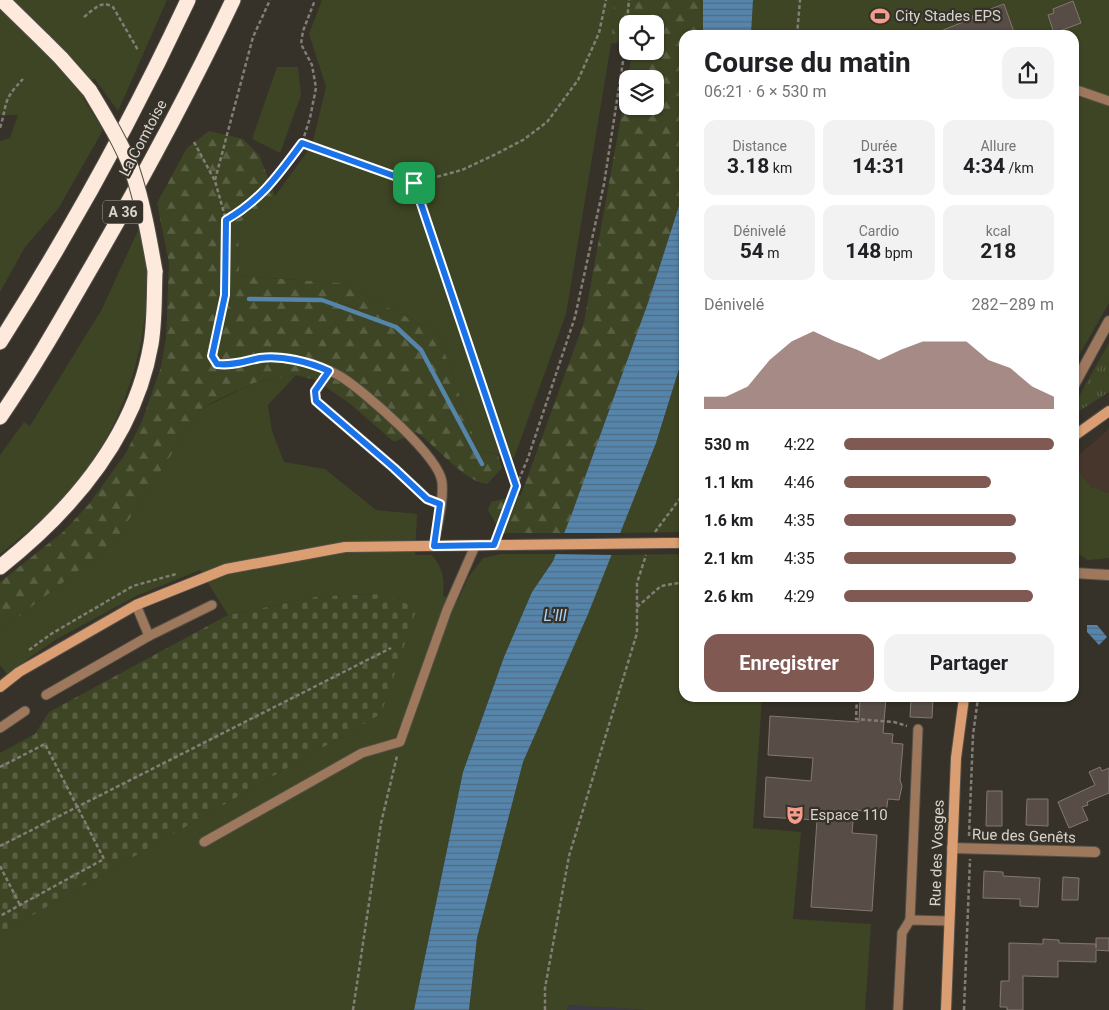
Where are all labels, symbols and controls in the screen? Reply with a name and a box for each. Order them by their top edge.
sports icon: City Stades EPS [869,5,891,27]
place label: City Stades EPS [895,7,1001,25]
map controls [619,15,664,115]
button: locate [619,15,664,60]
text: Course du matin [704,46,911,79]
button: share [1002,47,1054,99]
button: layers [619,70,664,115]
text: 06:21 · 6 × 530 m [704,82,826,101]
street label: La Comtoise [115,97,171,179]
text: Distance [732,138,787,154]
text: Durée [861,138,897,154]
text: Allure [980,138,1016,154]
text: 3.18 [727,154,769,178]
text: 14:31 [852,154,906,178]
text: 4:34 [963,154,1005,178]
text: km [769,160,792,176]
text: /km [1005,160,1034,176]
pin [393,162,435,204]
icon: arrive [400,169,428,197]
road number: A 36 [103,200,143,223]
text: Dénivelé [733,223,786,239]
text: Cardio [859,223,899,239]
text: kcal [986,223,1011,239]
text: 54 [740,239,764,263]
text: 148 [845,239,881,263]
text: 218 [980,239,1016,263]
text: m [764,245,780,261]
text: bpm [881,245,913,261]
text: Dénivelé [704,295,764,314]
text: 282–289 m [972,295,1054,314]
text: 530 m [704,435,749,454]
text: 4:22 [784,435,815,454]
text: 1.1 km [704,473,753,492]
text: 4:46 [784,473,815,492]
text: 1.6 km [704,511,753,530]
text: 4:35 [784,511,815,530]
text: 2.1 km [704,549,753,568]
text: 4:35 [784,549,815,568]
text: 2.6 km [704,587,753,606]
text: 4:29 [784,587,815,606]
water label: L'Ill [544,606,567,625]
button: Enregistrer [704,634,874,692]
button: Partager [884,634,1054,692]
street label: Rue des Vosges [926,799,948,907]
theatre icon: Espace 110 [784,804,806,826]
place label: Espace 110 [810,806,888,824]
street label: Rue des Genêts [972,825,1076,847]

